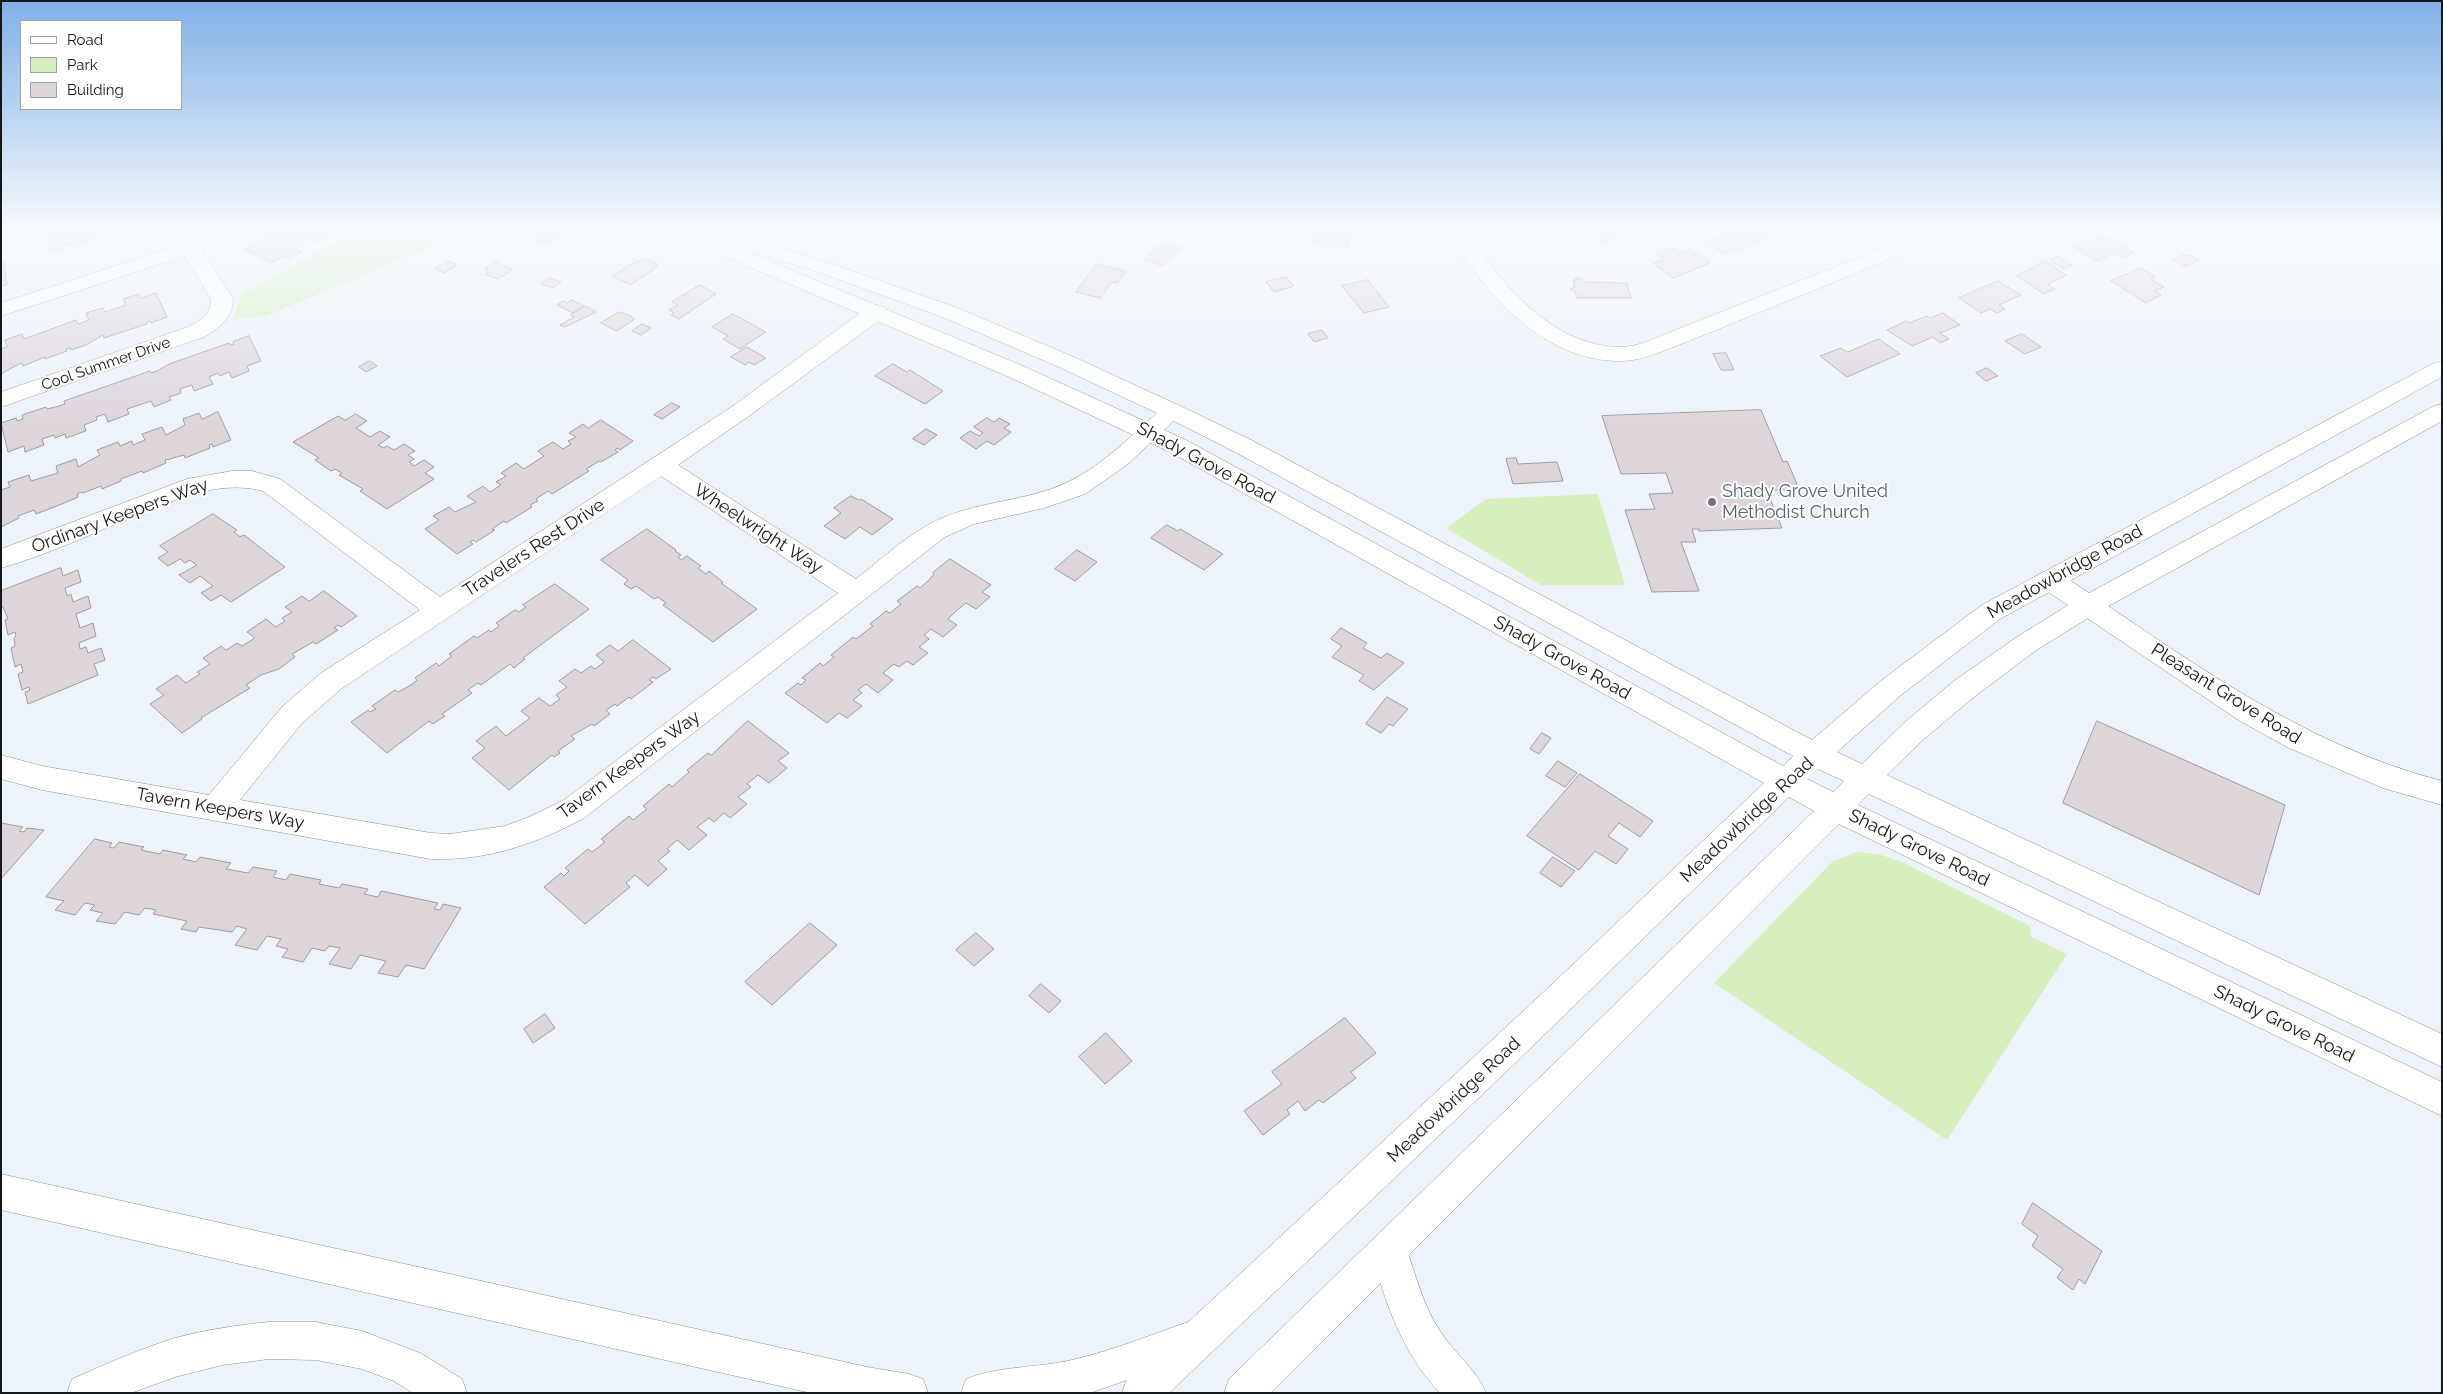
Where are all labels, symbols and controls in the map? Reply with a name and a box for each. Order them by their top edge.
legend [20,20,182,110]
text: Road [67,31,103,49]
text: Park [67,56,98,74]
text: Building [67,81,124,99]
street label: Cool Summer Drive [39,333,173,395]
street label: Shady Grove Road [1133,417,1279,509]
street label: Ordinary Keepers Way [29,474,211,558]
street label: Wheelwright Way [690,479,826,579]
place label: Shady Grove United Methodist Church [1722,481,1888,524]
street label: Travelers Rest Drive [459,494,609,602]
marker: Shady Grove United Methodist Church [1706,496,1718,508]
street label: Meadowbridge Road [1984,520,2146,624]
street label: Shady Grove Road [1490,611,1634,705]
street label: Pleasant Grove Road [2147,639,2305,749]
street label: Tavern Keepers Way [554,706,704,824]
street label: Meadowbridge Road [1676,753,1818,887]
street label: Tavern Keepers Way [134,784,306,834]
street label: Shady Grove Road [1845,805,1993,891]
street label: Shady Grove Road [2210,981,2358,1067]
street label: Meadowbridge Road [1383,1033,1525,1167]

